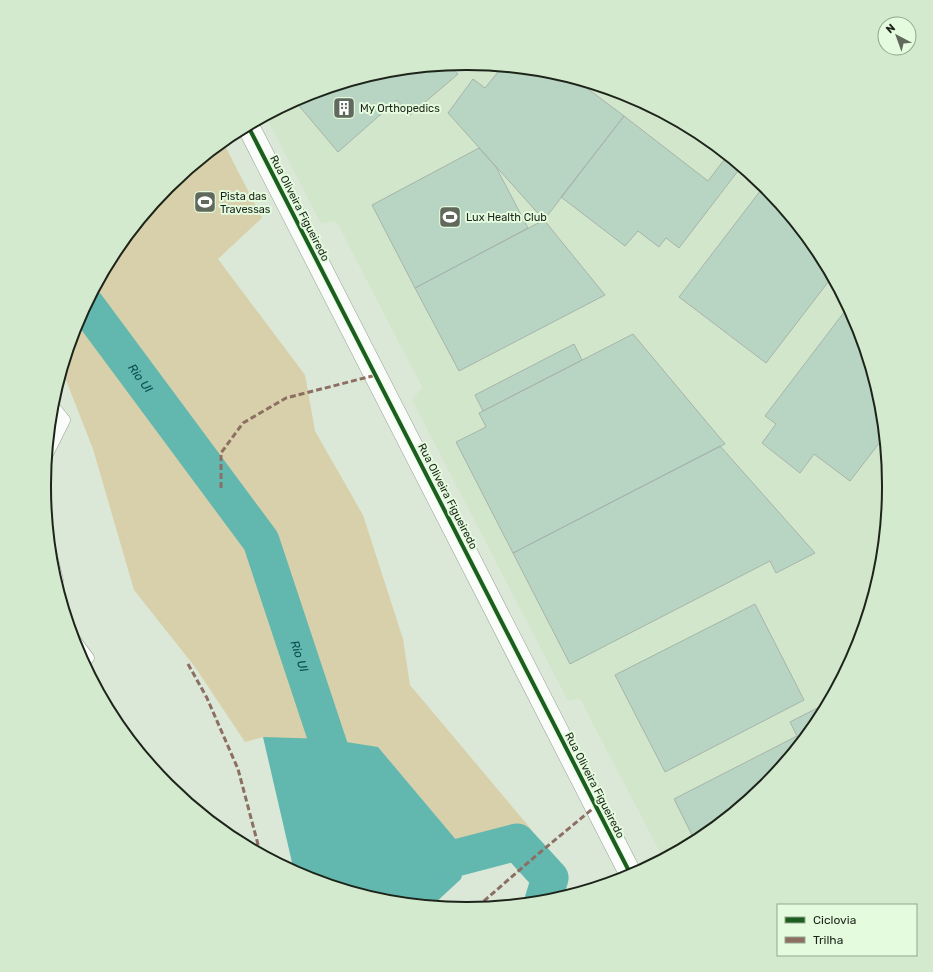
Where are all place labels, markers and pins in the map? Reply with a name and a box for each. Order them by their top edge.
building icon: My Orthopedics [331,95,357,121]
place label: My Orthopedics [360,102,440,115]
sports icon: Pista das Travessas [192,189,218,215]
place label: Pista das Travessas [220,190,271,216]
sports icon: Lux Health Club [437,204,463,230]
place label: Lux Health Club [466,211,547,224]

